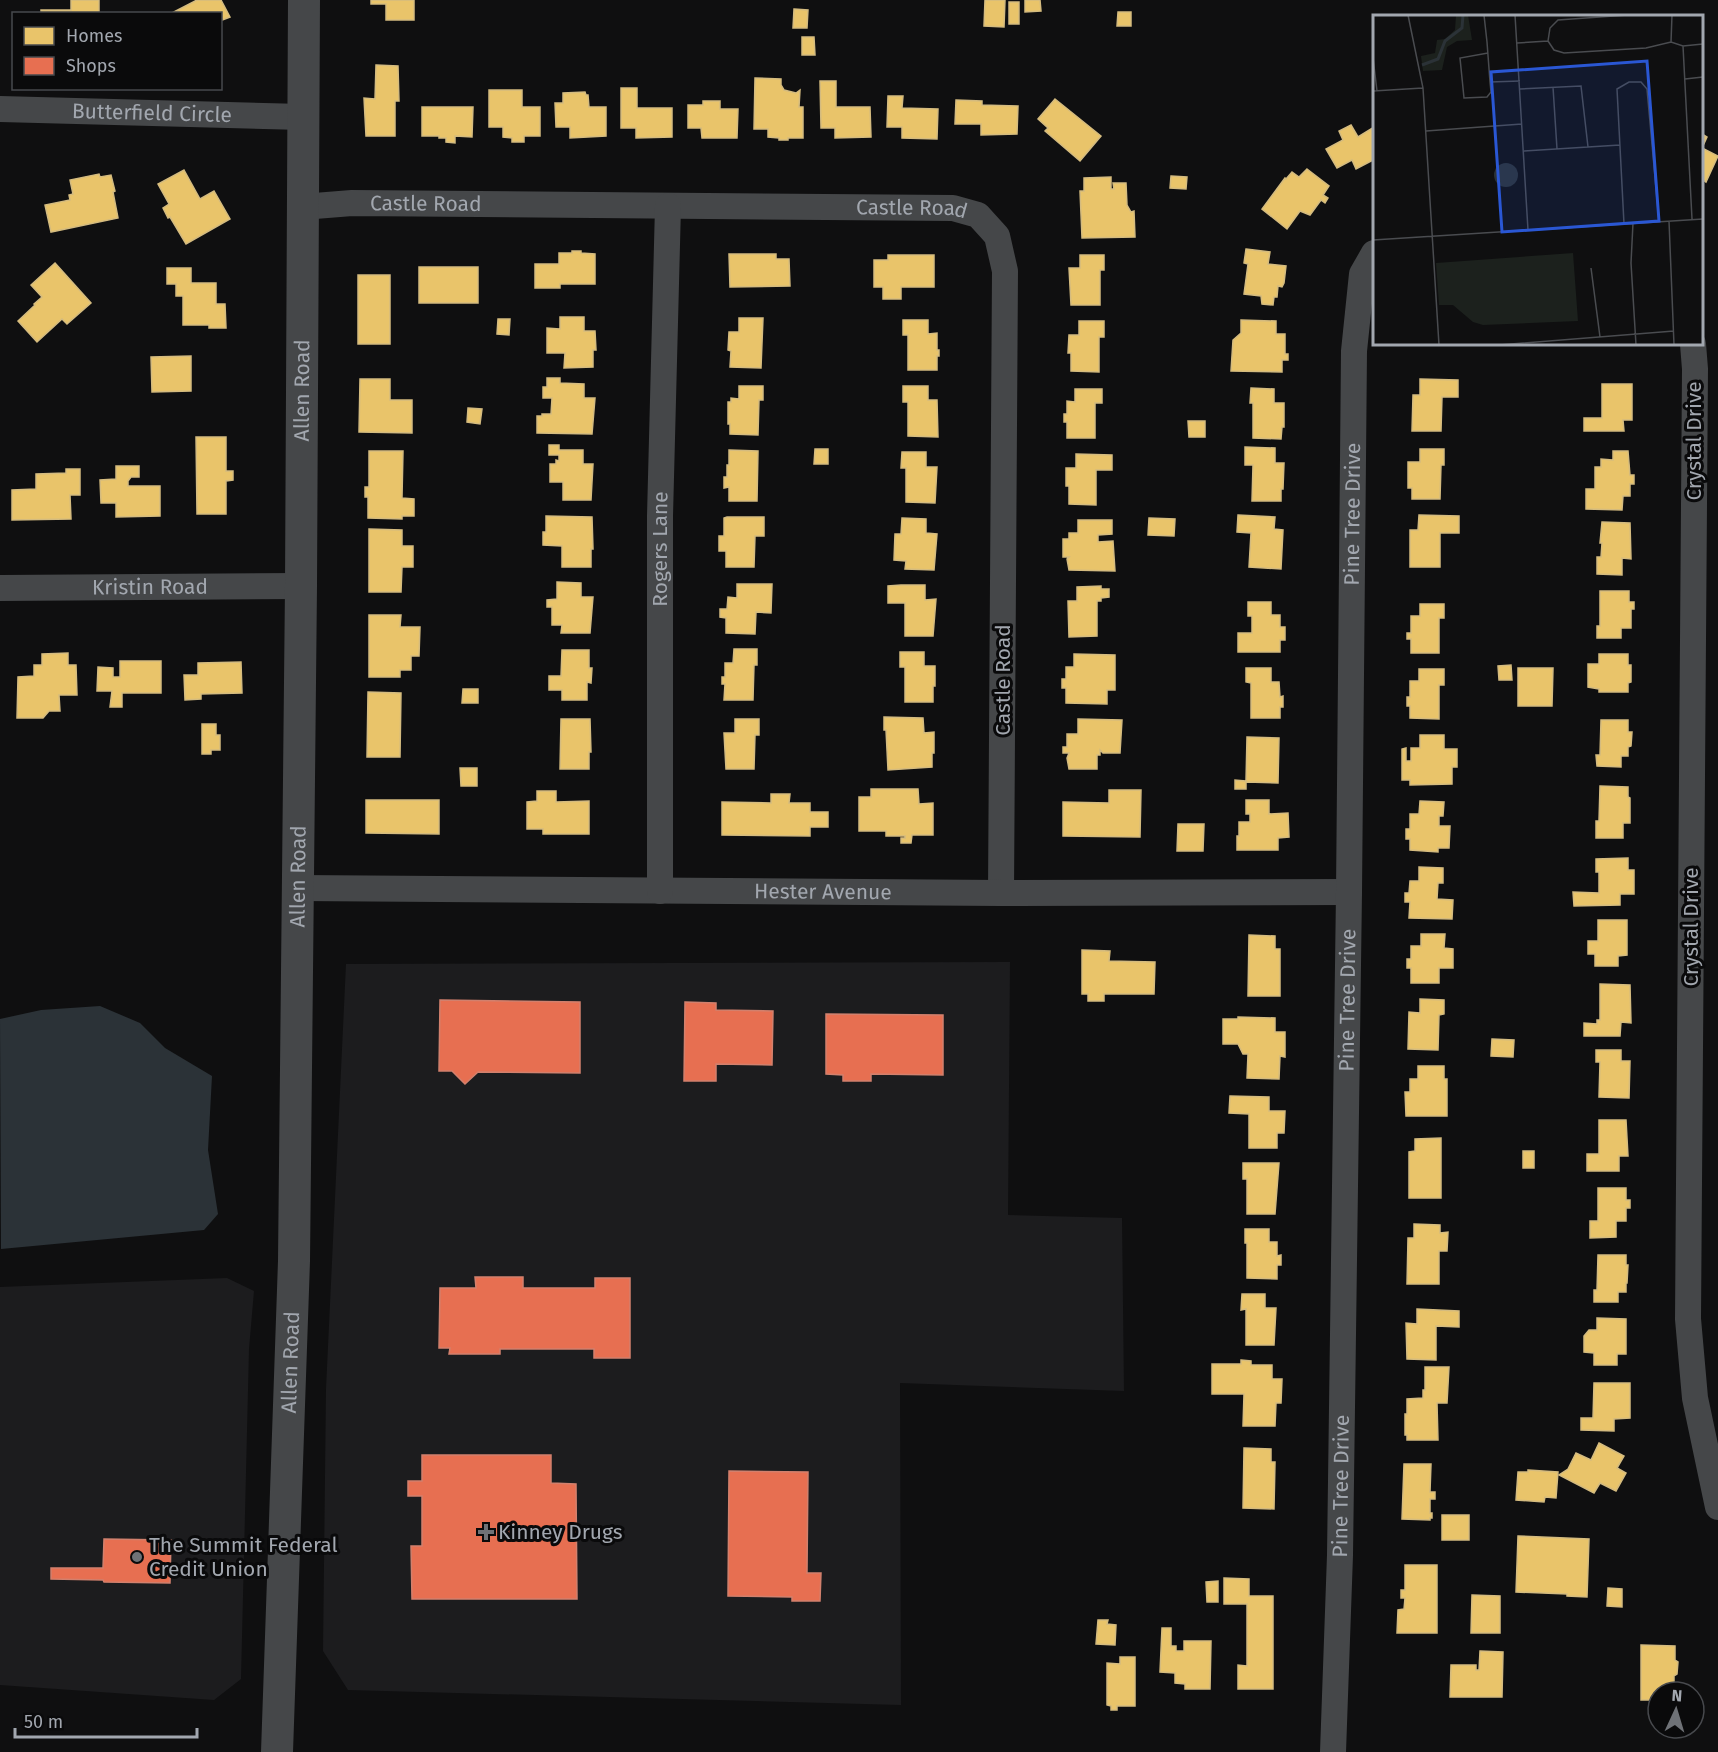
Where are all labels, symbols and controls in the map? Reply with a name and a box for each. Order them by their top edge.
legend [12,12,222,90]
inset map [1373,15,1703,345]
text: Homes [66,25,122,47]
text: Shops [66,55,116,77]
street label: Butterfield Circle [72,98,232,128]
street label: Castle Road [370,190,482,217]
street label: Castle Road [856,194,971,224]
street label: Allen Road [289,339,315,441]
street label: Crystal Drive [1681,381,1707,501]
street label: Pine Tree Drive [1339,443,1366,586]
street label: Rogers Lane [647,491,674,607]
street label: Kristin Road [92,574,208,600]
street label: Castle Road [990,624,1016,736]
street label: Allen Road [284,825,312,927]
street label: Crystal Drive [1678,867,1704,987]
street label: Hester Avenue [754,878,892,905]
street label: Pine Tree Drive [1334,929,1362,1072]
street label: Allen Road [276,1311,305,1414]
street label: Pine Tree Drive [1327,1414,1355,1558]
place label: Kinney Drugs [498,1519,623,1545]
marker: Kinney Drugs [479,1525,493,1539]
place label: The Summit Federal Credit Union [149,1532,338,1582]
marker: The Summit Federal Credit Union [130,1550,144,1564]
north arrow [1646,1680,1706,1740]
text: N [1671,1686,1683,1705]
scale bar [15,1701,196,1739]
text: 50 m [24,1711,63,1733]

